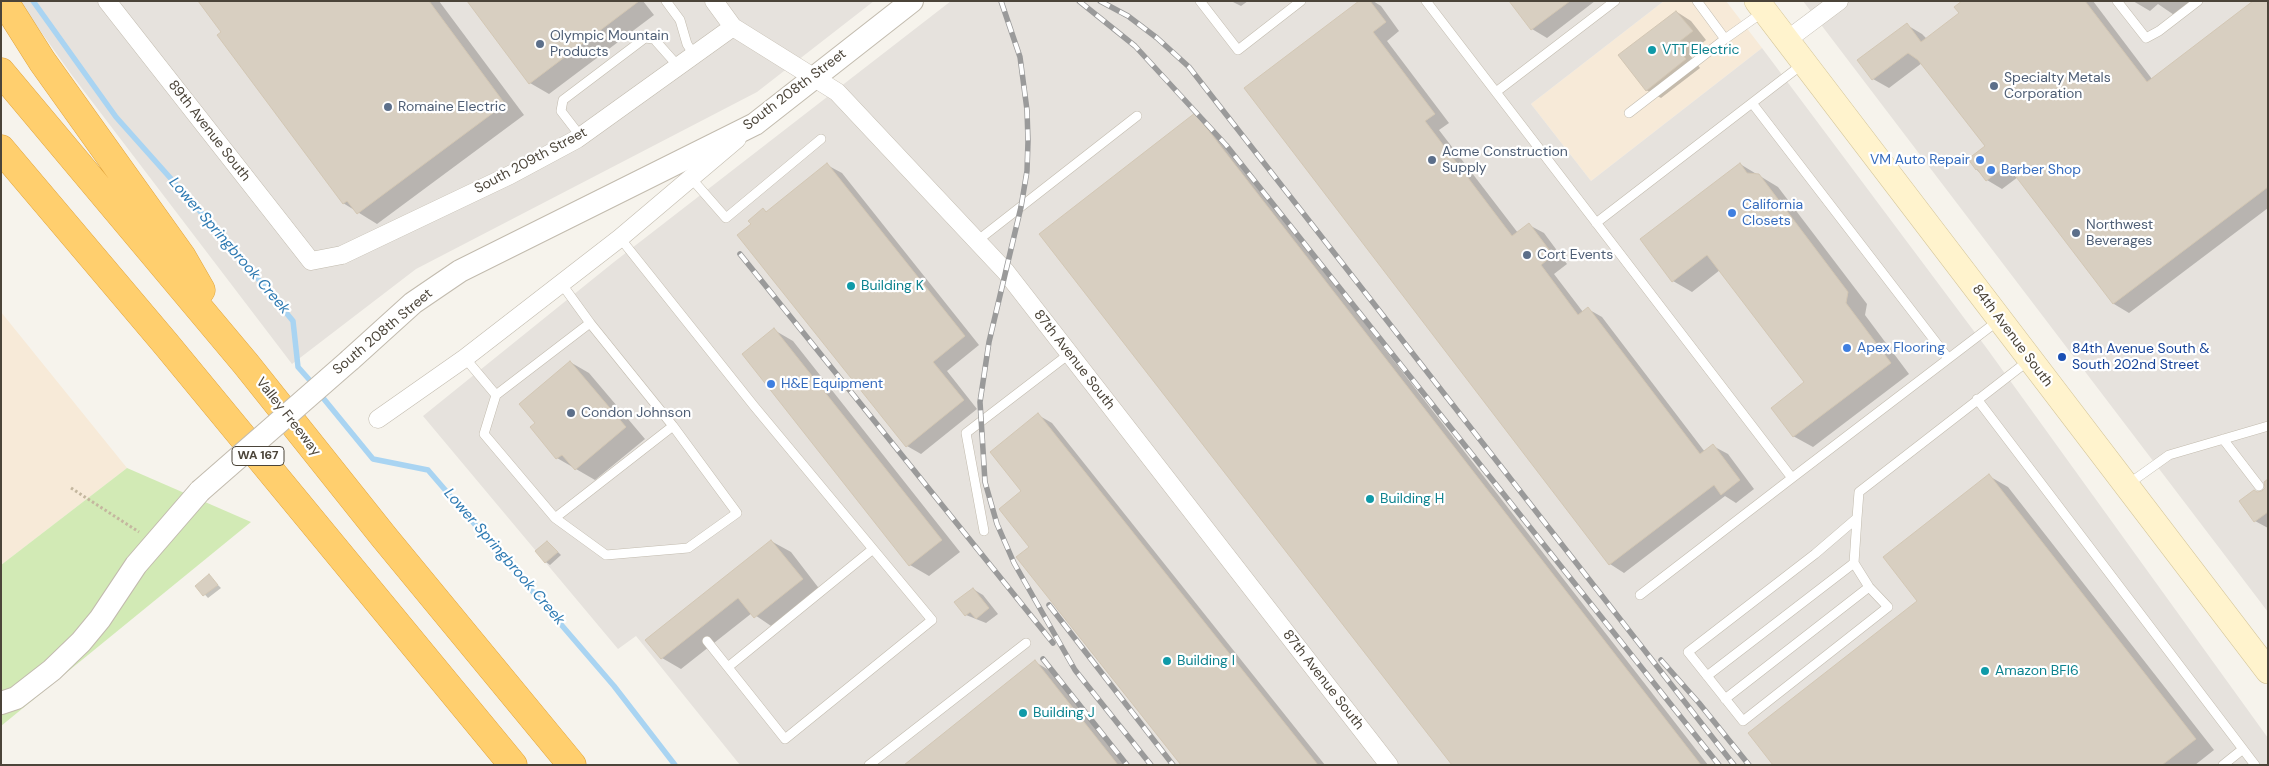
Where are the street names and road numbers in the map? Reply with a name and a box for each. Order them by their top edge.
street label: South 208th Street [740,46,850,134]
street label: 89th Avenue South [164,77,254,185]
street label: South 209th Street [472,124,590,198]
street label: 84th Avenue South [1968,282,2056,390]
street label: South 208th Street [330,286,436,378]
street label: 87th Avenue South [1030,307,1118,413]
street label: Valley Freeway [252,374,324,460]
road number: WA 167 [232,446,284,466]
street label: 87th Avenue South [1279,627,1367,733]

